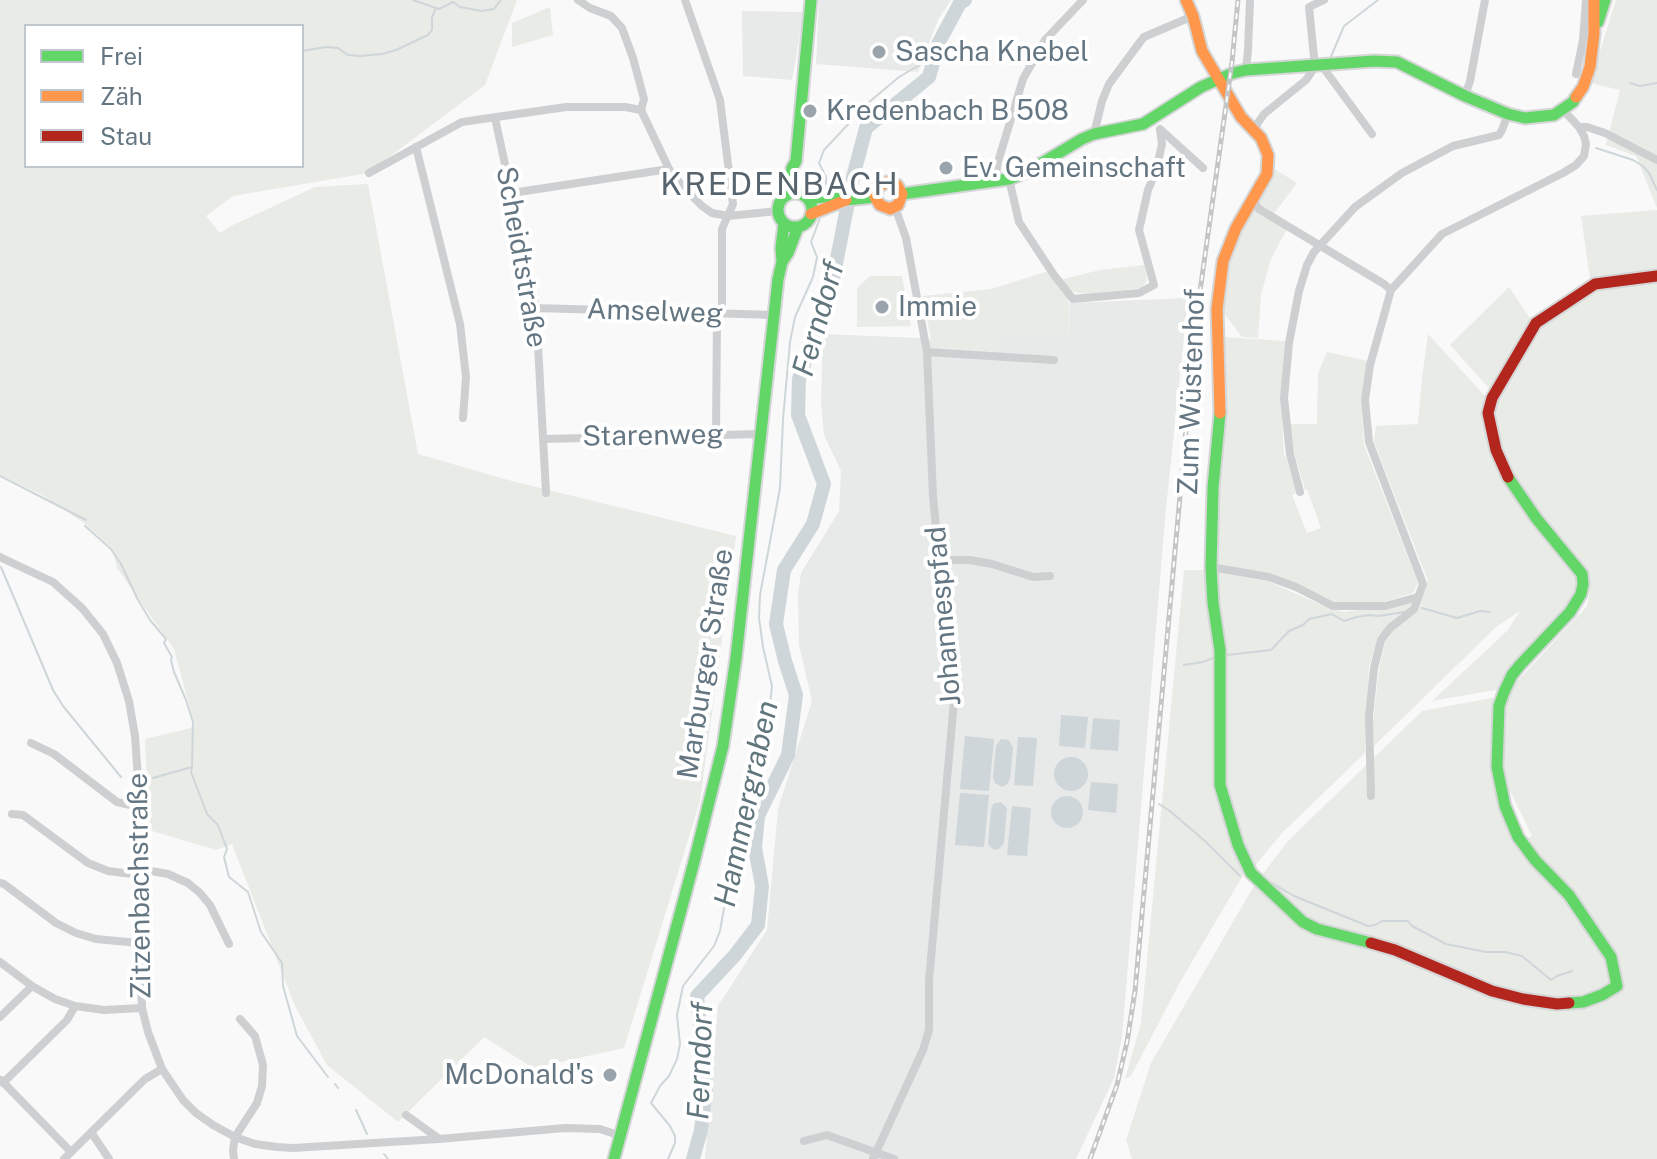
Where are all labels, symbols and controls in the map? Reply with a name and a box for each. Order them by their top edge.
legend [24,24,304,168]
place label: Sascha Knebel [895,35,1089,69]
text: Frei [100,42,143,70]
marker: Sascha Knebel [870,43,888,61]
text: Zäh [100,82,143,110]
place label: Kredenbach B 508 [826,94,1069,128]
marker: Kredenbach B 508 [801,102,819,120]
text: Stau [100,122,152,150]
place label: Ev. Gemeinschaft [962,151,1186,185]
marker: Ev. Gemeinschaft [937,159,955,177]
street label: Scheidtstraße [489,164,553,350]
district label: KREDENBACH [660,166,900,204]
water label: Ferndorf [785,257,853,381]
street label: Zum Wüstenhof [1172,288,1212,496]
place label: Immie [898,290,977,324]
street label: Amselweg [586,293,724,331]
marker: Immie [873,298,891,316]
street label: Starenweg [582,418,724,454]
street label: Johannespfad [919,525,969,707]
street label: Marburger Straße [671,546,741,782]
water label: Hammergraben [708,698,786,910]
street label: Zitzenbachstraße [121,772,159,1000]
water label: Ferndorf [681,1002,721,1120]
place label: McDonald's [444,1058,594,1092]
marker: McDonald's [601,1066,619,1084]

